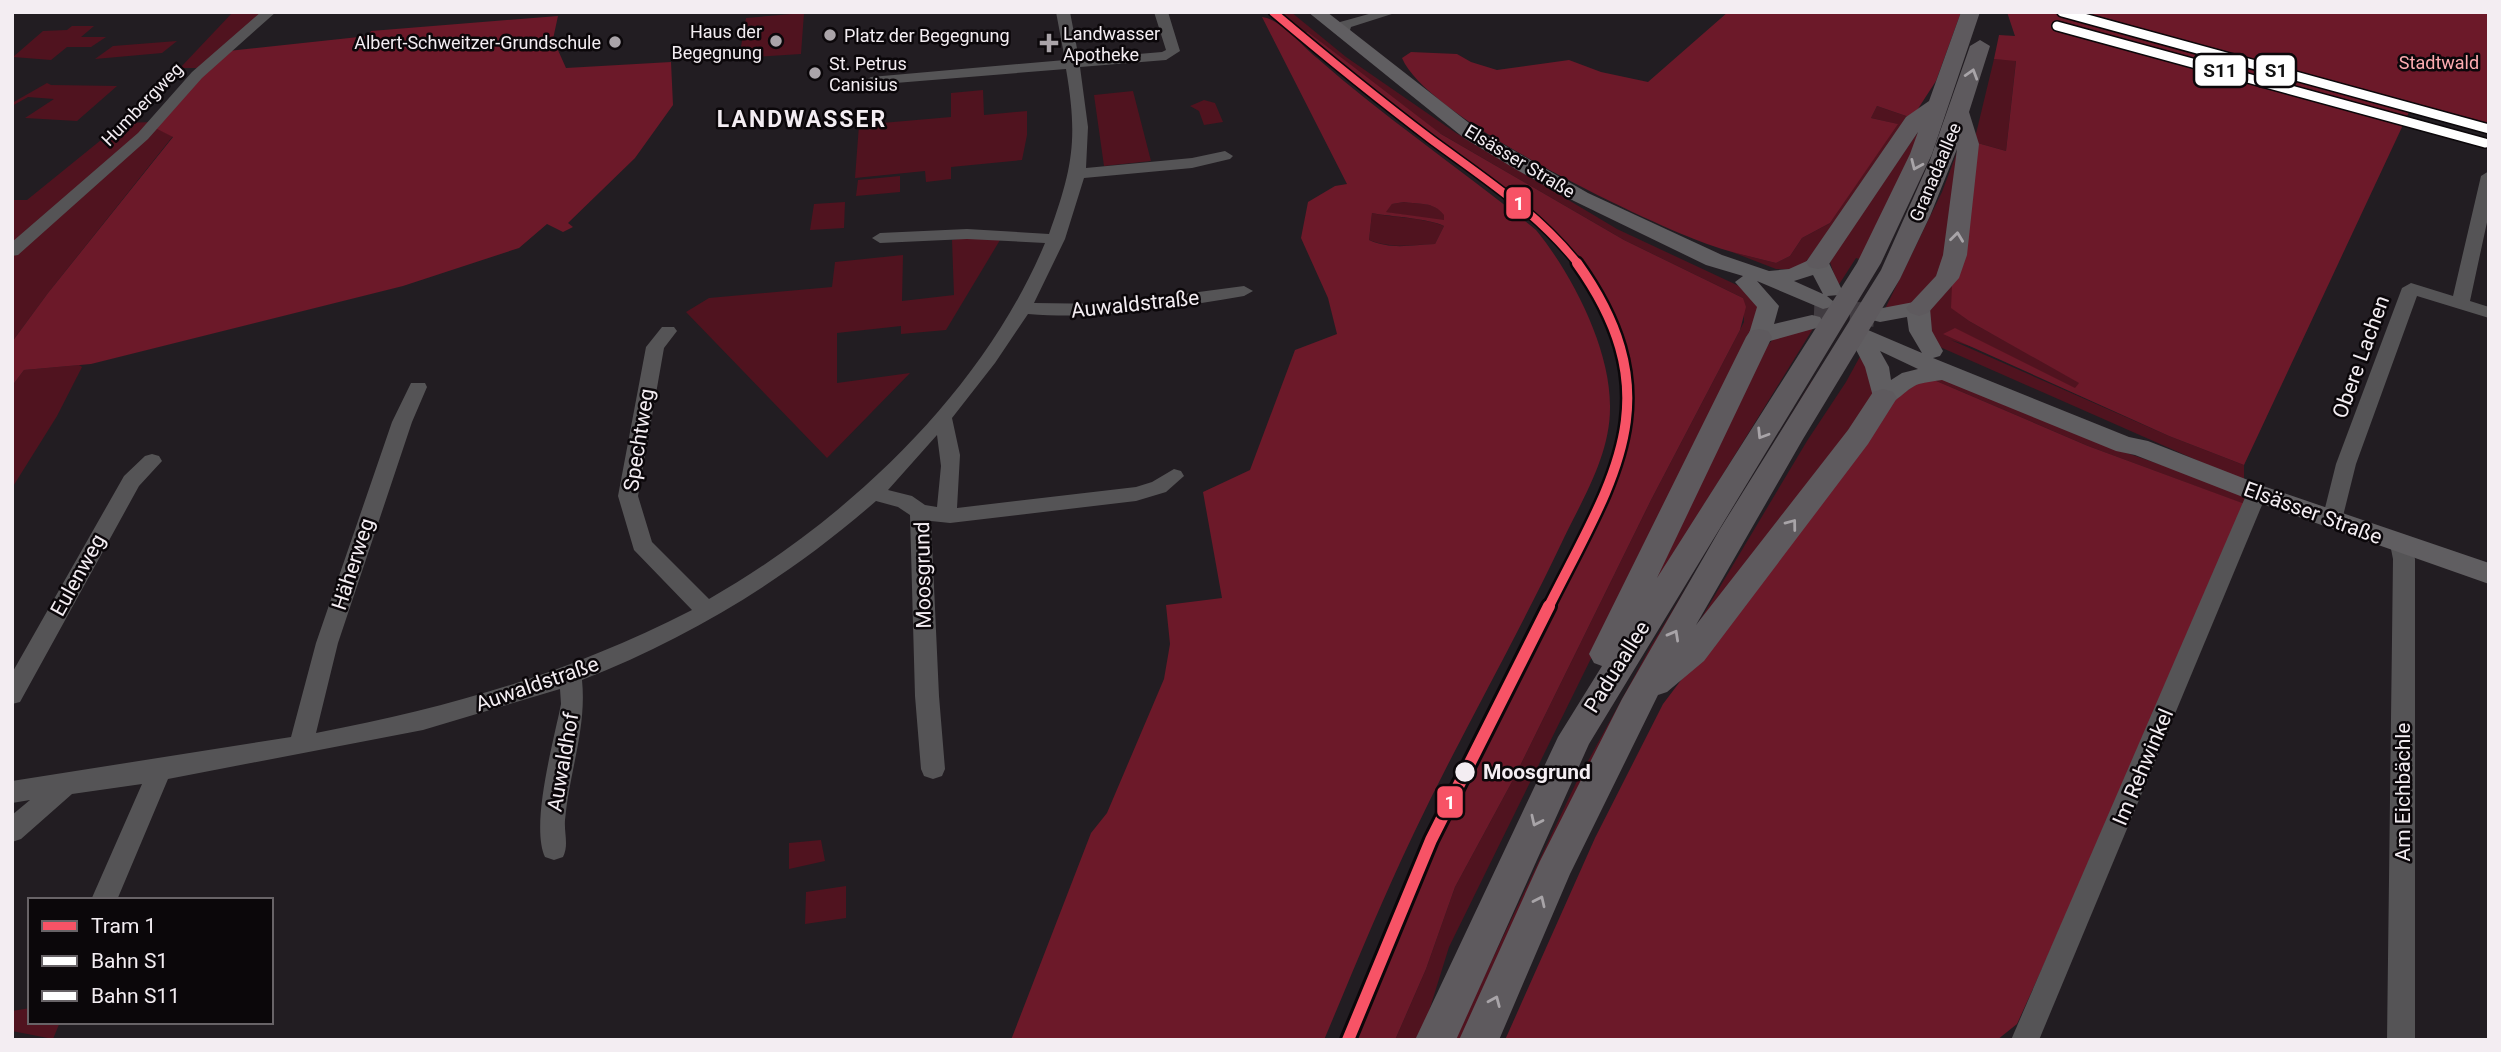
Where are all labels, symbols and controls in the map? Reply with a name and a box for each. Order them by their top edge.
place label: Haus der Begegnung [672,21,762,63]
place label: Landwasser Apotheke [1063,23,1160,65]
place label: Platz der Begegnung [844,25,1010,46]
marker: Platz der Begegnung [822,27,838,43]
place label: Albert-Schweitzer-Grundschule [354,32,601,53]
marker: Haus der Begegnung [768,33,784,49]
marker: Albert-Schweitzer-Grundschule [607,34,623,50]
marker: Landwasser Apotheke [1041,35,1057,51]
park label: Stadtwald [2399,52,2479,73]
place label: St. Petrus Canisius [829,53,907,95]
line badge: S11 [2194,54,2247,87]
line badge: S1 [2255,54,2296,87]
street label: Humbergweg [97,58,187,150]
text: S11 [2203,59,2237,82]
text: S1 [2265,59,2287,82]
marker: St. Petrus Canisius [807,65,823,81]
one-way arrow [1963,68,1978,80]
district label: LANDWASSER [717,106,887,133]
street label: Elsässer Straße [1461,120,1579,202]
street label: Granadaallee [1905,120,1965,224]
one-way arrow [1910,158,1924,170]
line badge: 1 [1505,186,1532,220]
text: 1 [1514,192,1524,215]
one-way arrow [1949,231,1964,243]
street label: Auwaldstraße [1070,285,1200,323]
street label: Obere Lachen [2328,292,2394,422]
street label: Spechtweg [619,387,659,493]
one-way arrow [1758,426,1771,439]
street label: Elsässer Straße [2241,477,2385,549]
street label: Häherweg [327,515,379,613]
one-way arrow [1784,519,1797,532]
street label: Moosgrund [910,521,936,629]
street label: Eulenweg [46,530,110,620]
street label: Paduaallee [1579,617,1655,717]
one-way arrow [1666,629,1680,642]
street label: Auwaldstraße [472,652,602,716]
street label: Im Rehwinkel [2108,705,2178,829]
street label: Auwaldhof [542,710,584,813]
street label: Am Eichbächle [2391,723,2415,861]
marker: Moosgrund [1453,760,1477,784]
place label: Moosgrund [1483,760,1591,784]
line badge: 1 [1436,785,1464,819]
text: 1 [1445,791,1455,814]
one-way arrow [1530,814,1544,826]
one-way arrow [1532,896,1546,908]
legend [28,898,273,1024]
text: Tram 1 [91,914,156,938]
text: Bahn S1 [91,949,168,973]
text: Bahn S11 [91,984,180,1008]
one-way arrow [1486,996,1500,1008]

